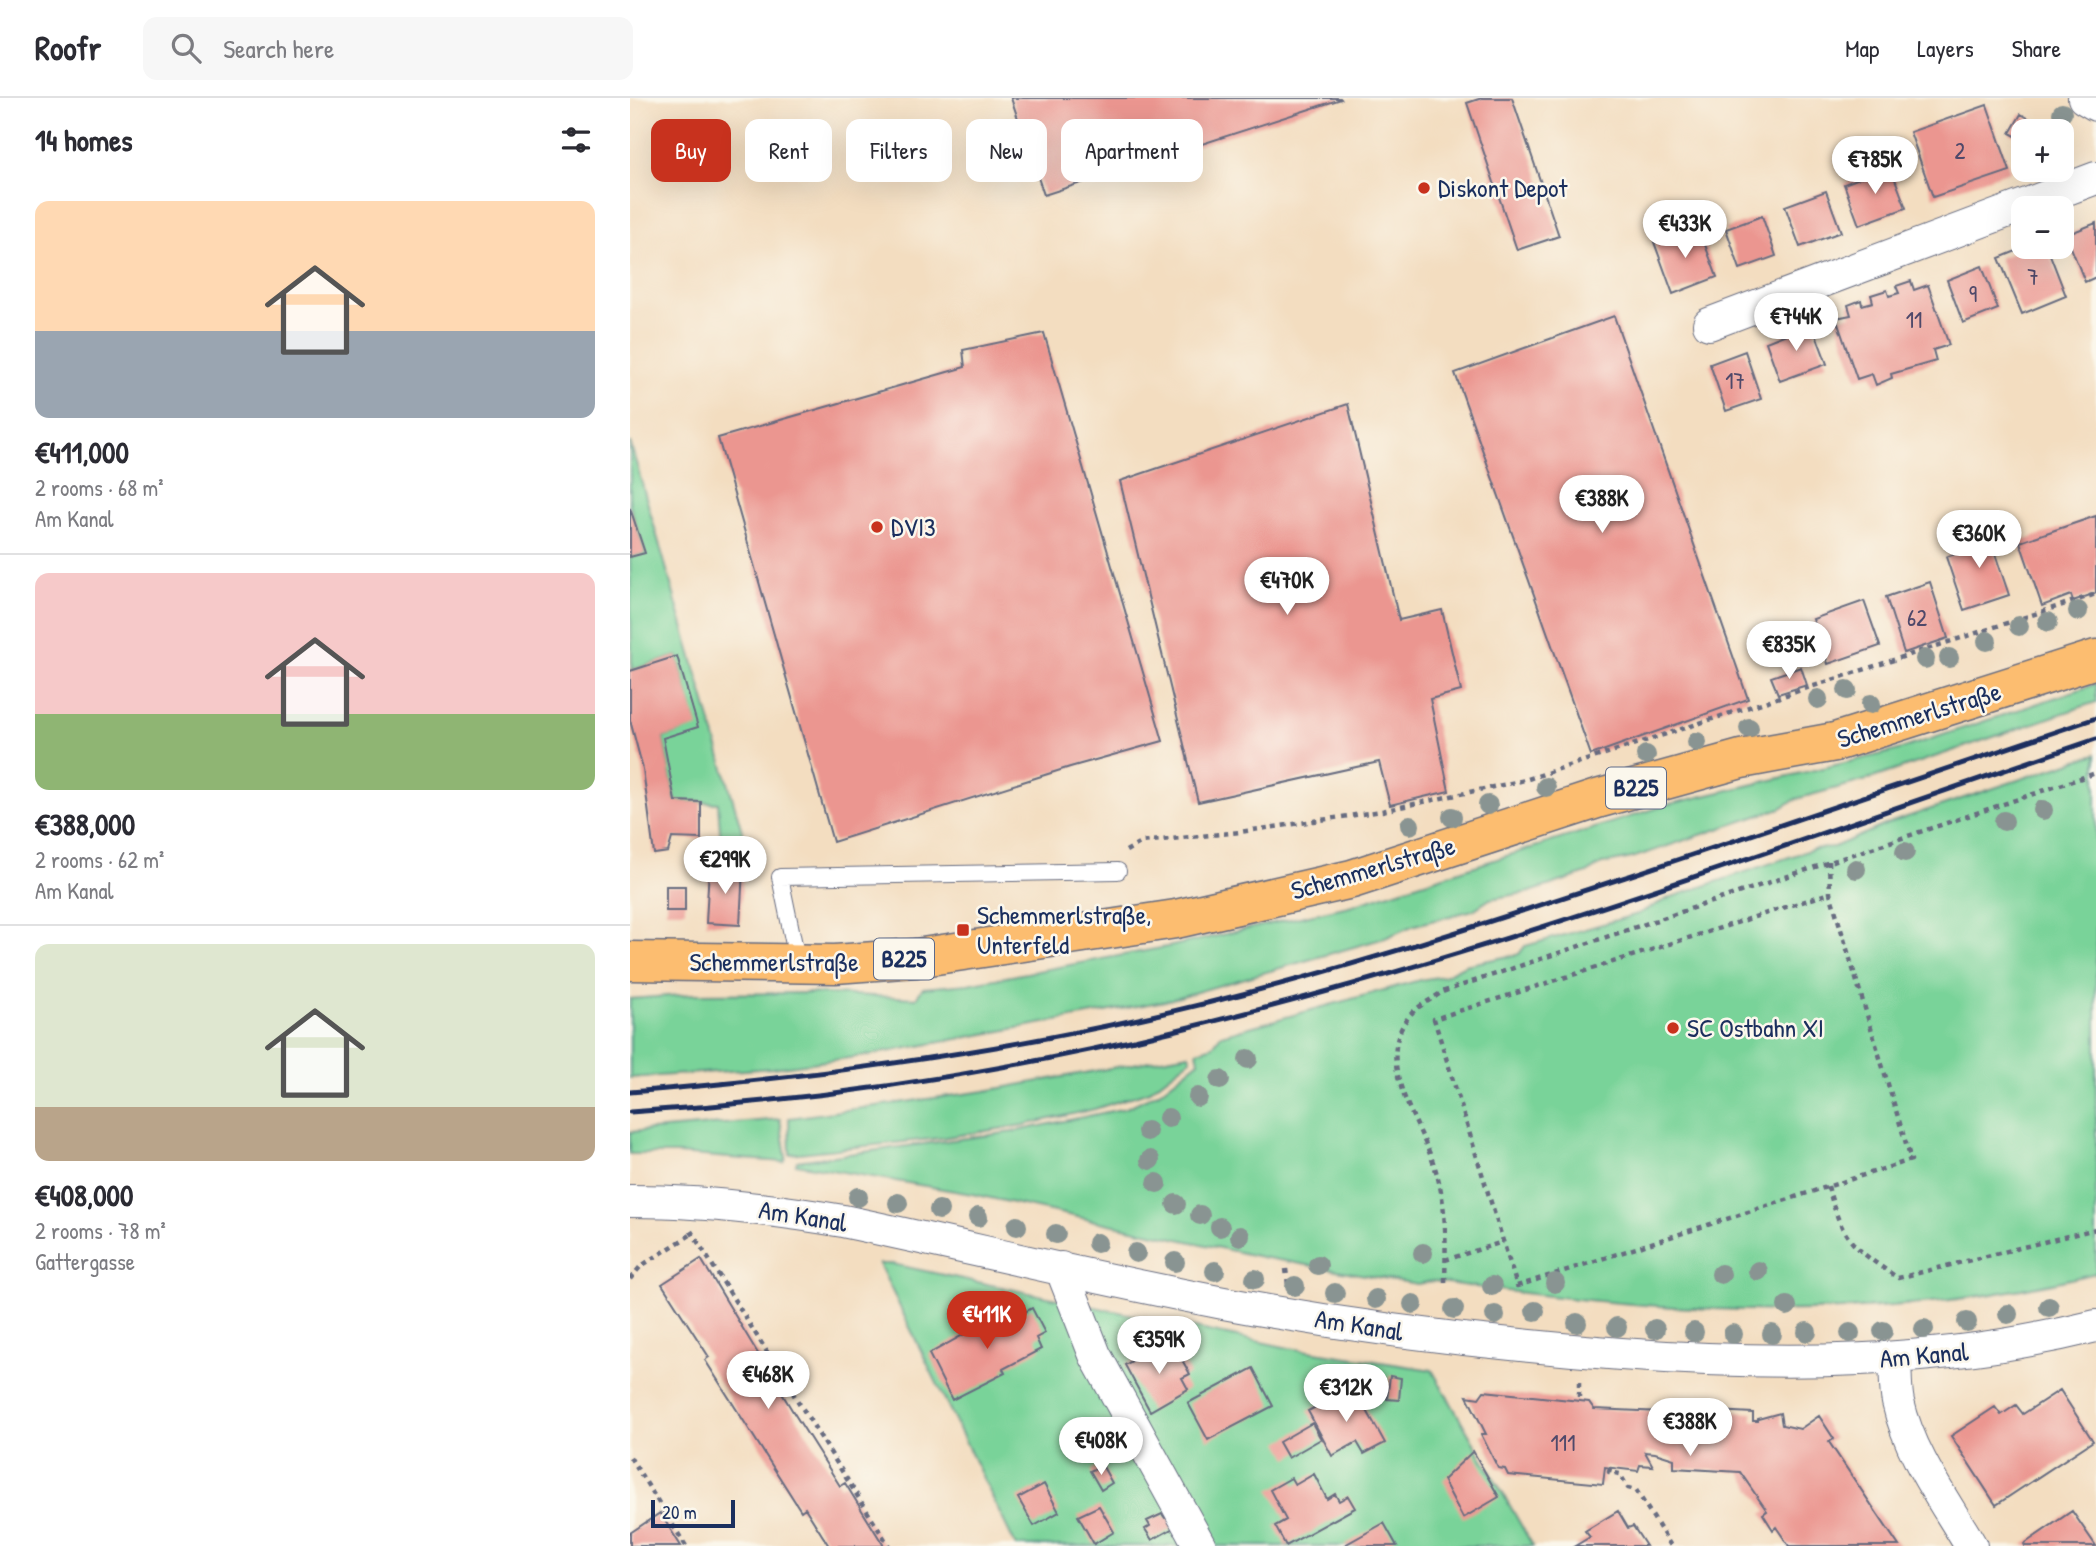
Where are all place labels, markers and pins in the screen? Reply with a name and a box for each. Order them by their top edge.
pin: €785K [1826,136,1924,196]
place label: Diskont Depot [1438,170,1568,205]
marker: Diskont Depot [1416,180,1432,196]
pin: €433K [1636,200,1734,260]
pin: €744K [1747,294,1845,353]
pin: €388K [1553,476,1651,535]
place label: DVI3 [891,509,936,544]
pin: €360K [1930,510,2028,570]
marker: DVI3 [869,519,885,535]
pin: €470K [1238,558,1336,617]
pin: €835K [1740,622,1838,681]
pin: €299K [676,836,774,896]
place label: Schemmerlstraße, Unterfeld [977,897,1151,962]
marker: Schemmerlstraße, Unterfeld [955,922,971,938]
place label: SC Ostbahn XI [1687,1010,1824,1045]
marker: SC Ostbahn XI [1665,1020,1681,1036]
pin: €411K [938,1292,1036,1351]
pin: €359K [1110,1316,1208,1376]
pin: €468K [719,1352,817,1411]
pin: €312K [1297,1364,1395,1424]
pin: €388K [1641,1398,1739,1458]
pin: €408K [1052,1418,1150,1477]

